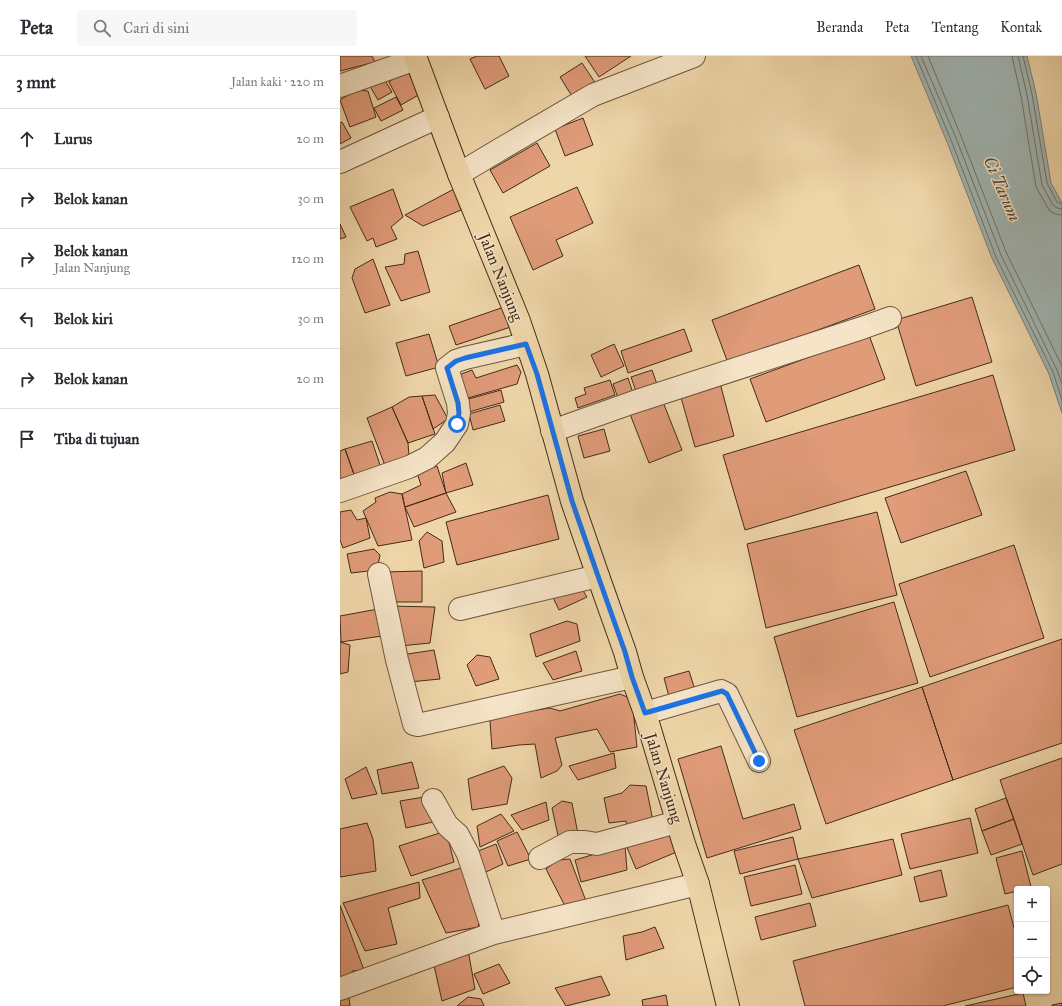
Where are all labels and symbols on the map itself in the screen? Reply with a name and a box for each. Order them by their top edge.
water label: Ci Tarum [979,153,1025,225]
street label: Jalan Nanjung [473,228,527,325]
route start [448,415,466,433]
street label: Jalan Nanjung [640,729,687,826]
route end [750,752,768,770]

